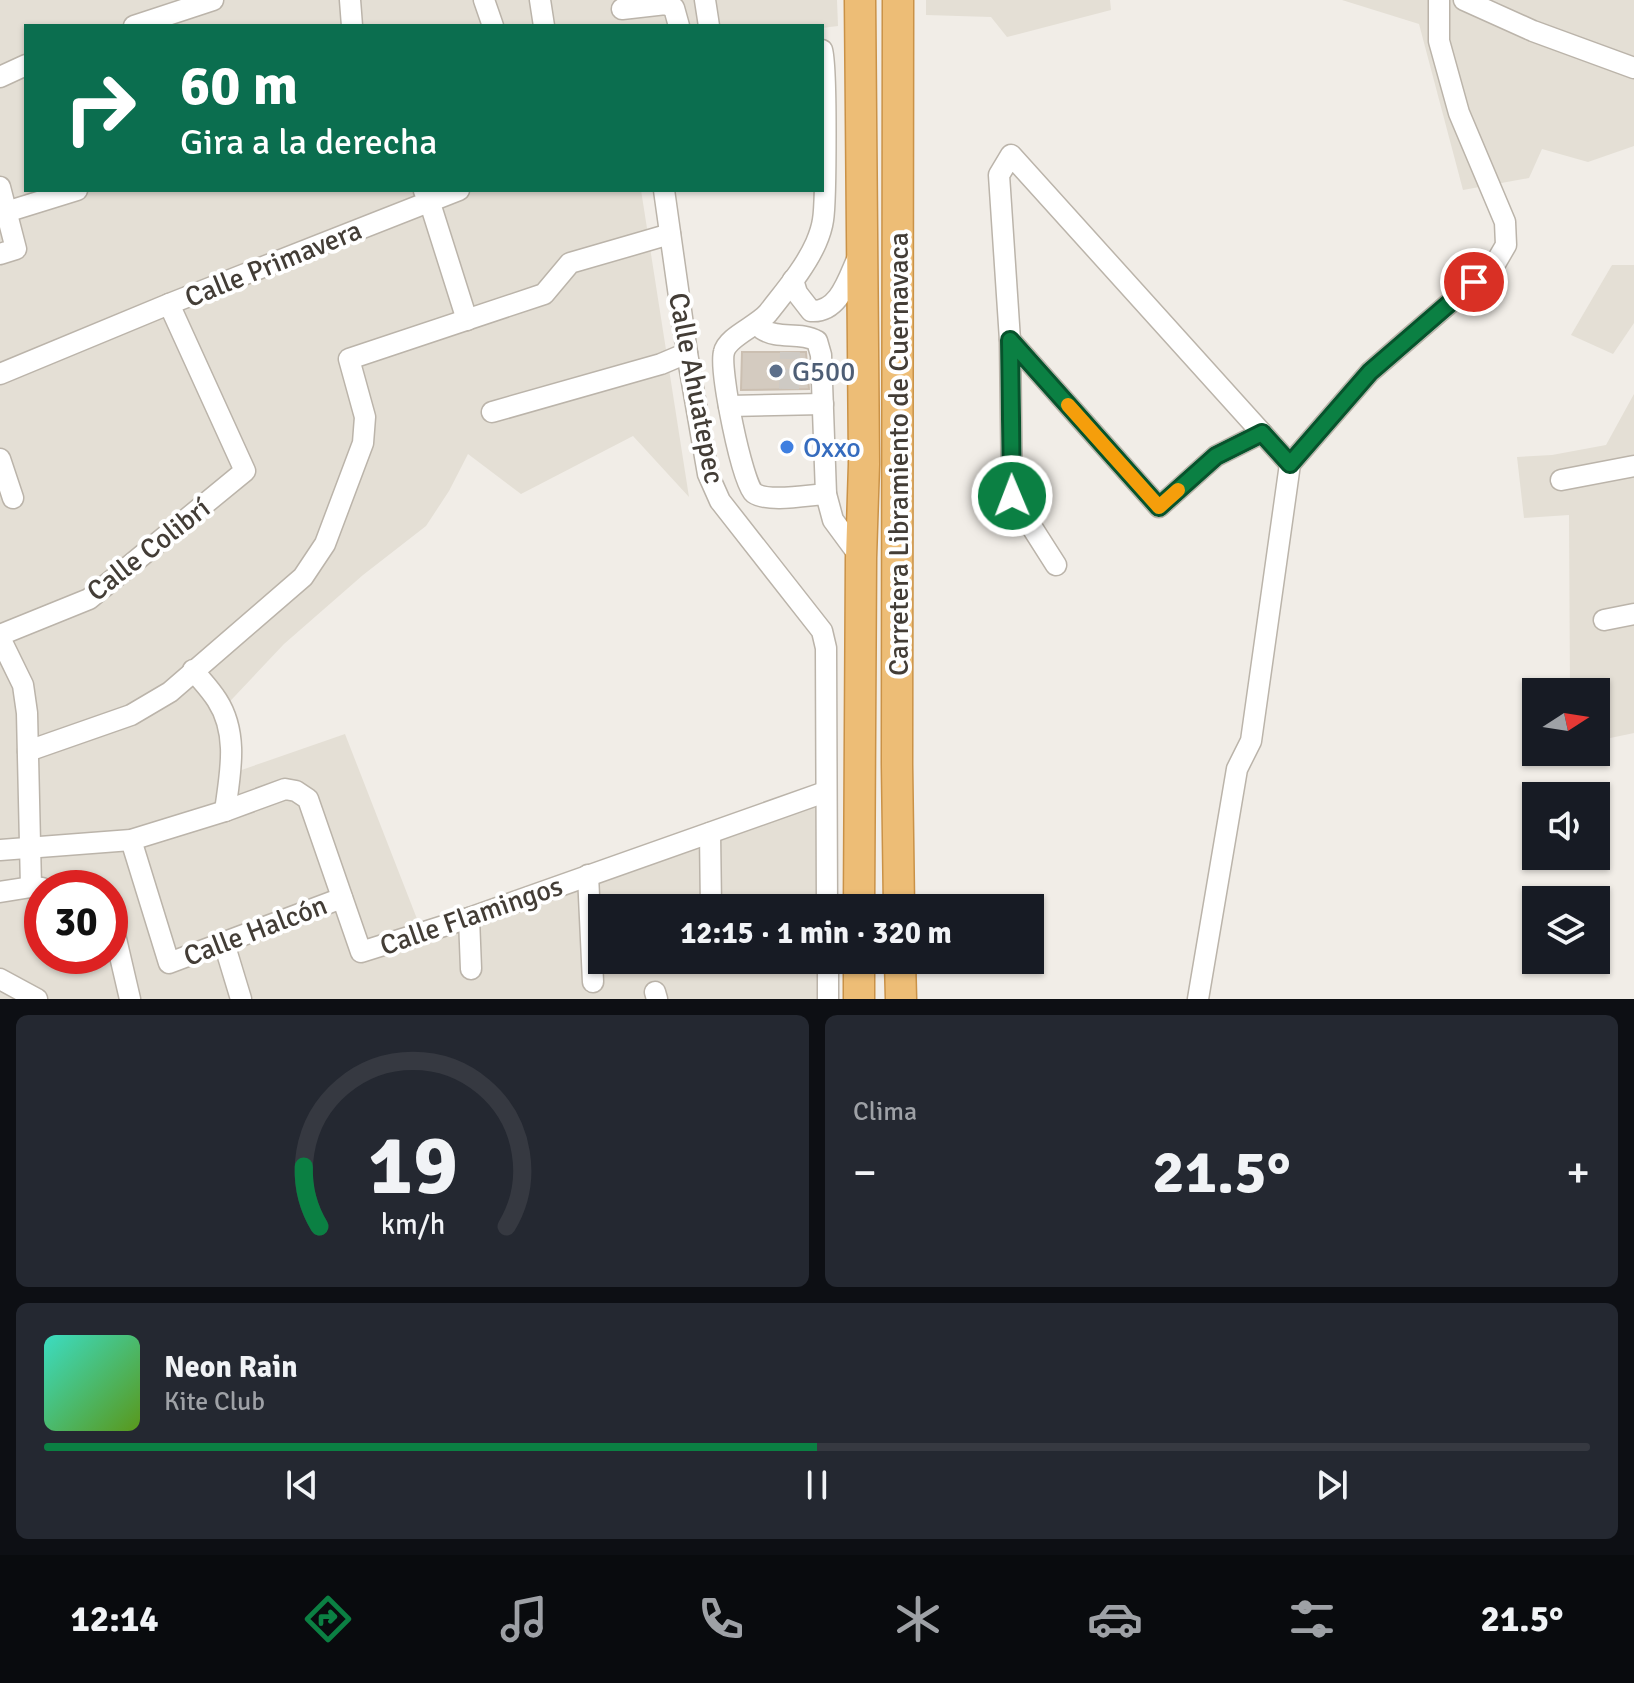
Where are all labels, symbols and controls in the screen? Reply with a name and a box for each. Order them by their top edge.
text: 60 m [180,51,298,120]
icon: right [48,56,152,160]
text: Gira a la derecha [180,120,438,165]
street label: Calle Primavera [180,213,367,315]
street label: Carretera Libramiento de Cuernavaca [882,232,916,676]
pin [1440,248,1508,316]
icon: arrive [1452,260,1496,304]
street label: Calle Ahuatepec [661,290,731,487]
place label: G500 [792,355,855,389]
marker: G500 [767,362,785,380]
place label: Oxxo [803,431,861,465]
marker: Oxxo [778,438,796,456]
position arrow [970,454,1054,538]
street label: Calle Colibrí [80,491,217,608]
north arrow [1522,678,1610,766]
map controls [1522,678,1610,974]
button: sound [1522,782,1610,870]
street label: Calle Flamingos [376,869,567,963]
speed limit sign: 30 [24,870,128,974]
button: layers [1522,886,1610,974]
street label: Calle Halcón [179,888,332,974]
text: 12:15 · 1 min · 320 m [680,915,952,952]
text: Clima [853,1096,917,1128]
text: 19 [368,1115,457,1217]
text: 21.5° [1152,1136,1291,1210]
text: − [853,1146,877,1200]
text: + [1566,1146,1590,1200]
text: km/h [380,1207,445,1242]
text: Neon Rain [164,1349,298,1386]
text: Kite Club [164,1386,265,1418]
icon: previous [280,1463,324,1507]
icon: pause [795,1463,839,1507]
icon: next [1310,1463,1354,1507]
icon: directions [300,1591,356,1647]
icon: music [496,1591,552,1647]
icon: phone [693,1591,749,1647]
icon: climate [890,1591,946,1647]
icon: car [1087,1591,1143,1647]
icon: filters [1284,1591,1340,1647]
text: 12:14 [70,1597,159,1642]
text: 21.5° [1480,1597,1564,1642]

